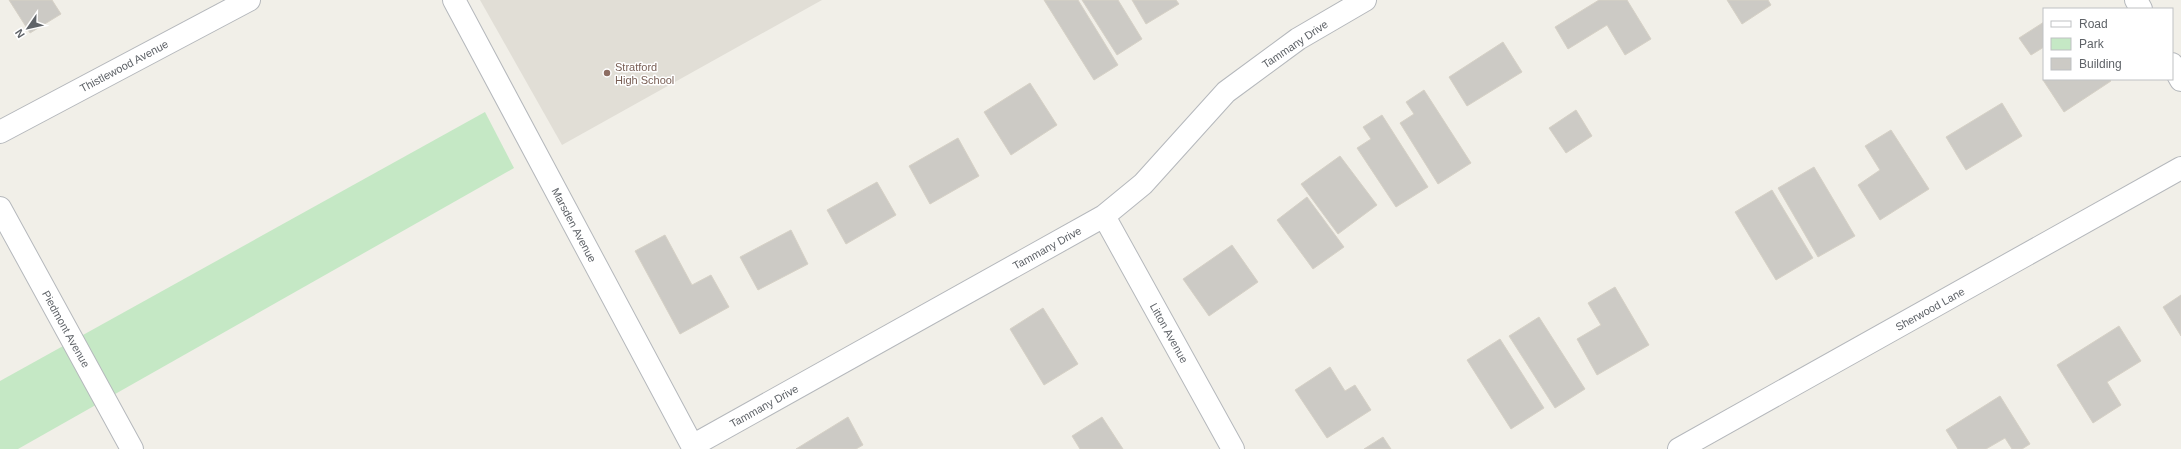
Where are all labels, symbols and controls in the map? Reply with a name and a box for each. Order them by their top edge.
north arrow [8,8,48,48]
legend [2043,8,2173,80]
text: Road [2079,17,2108,31]
street label: Tammany Drive [1260,18,1330,70]
text: N [12,27,27,40]
text: Park [2079,37,2105,51]
street label: Thistlewood Avenue [78,38,170,94]
text: Building [2079,57,2122,71]
place label: Stratford High School [615,61,674,86]
marker: Stratford High School [602,68,612,78]
street label: Marsden Avenue [549,186,599,264]
street label: Tammany Drive [1011,224,1083,272]
street label: Sherwood Lane [1893,285,1967,333]
street label: Piedmont Avenue [40,288,92,370]
street label: Litton Avenue [1148,301,1190,365]
street label: Tammany Drive [728,382,800,430]

